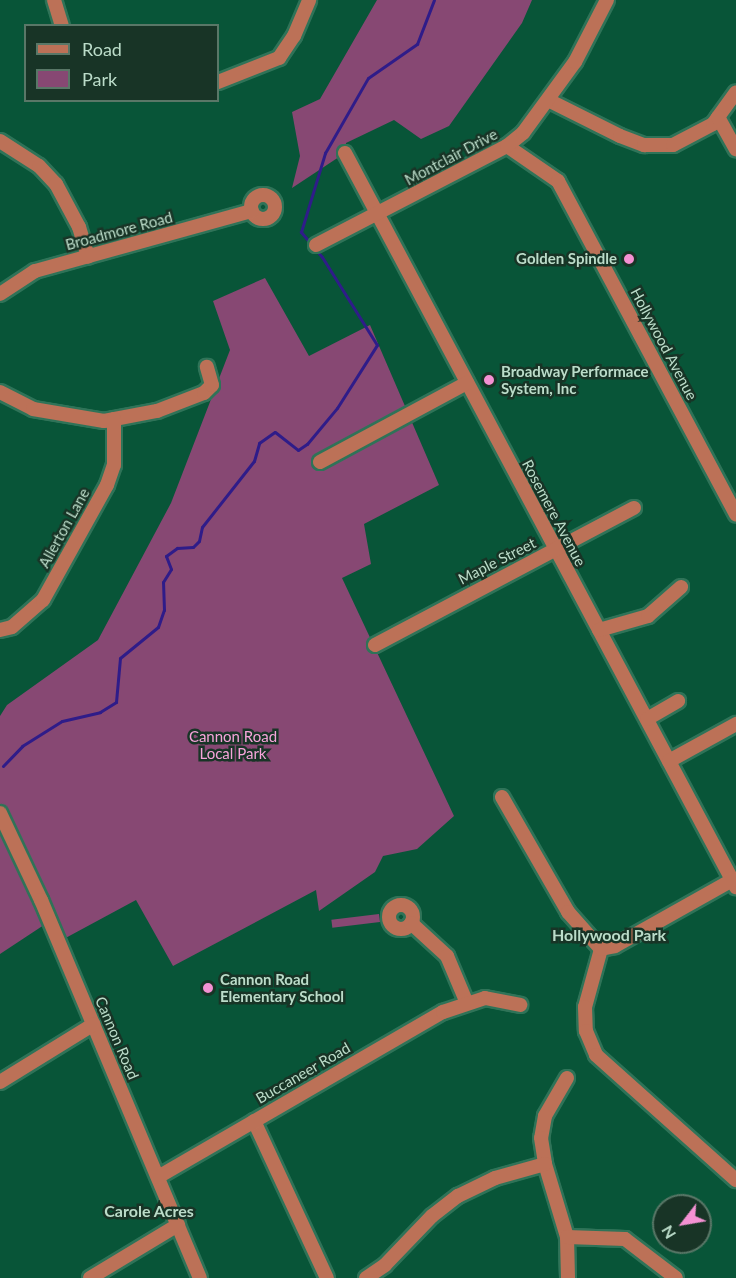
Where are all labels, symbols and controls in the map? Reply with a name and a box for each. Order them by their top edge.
legend [24,24,219,102]
text: Road [82,38,122,60]
text: Park [82,68,117,90]
street label: Montclair Drive [401,125,501,189]
street label: Broadmore Road [64,208,174,254]
place label: Golden Spindle [516,250,617,268]
marker: Golden Spindle [622,252,636,266]
street label: Hollywood Avenue [627,285,701,403]
place label: Broadway Performace System, Inc [501,362,649,397]
marker: Broadway Performace System, Inc [482,373,496,387]
street label: Rosemere Avenue [518,456,590,570]
street label: Allerton Lane [35,485,93,571]
street label: Maple Street [455,534,539,588]
park label: Cannon Road Local Park [189,727,277,762]
district label: Hollywood Park [552,925,666,945]
place label: Cannon Road Elementary School [220,970,344,1005]
marker: Cannon Road Elementary School [201,981,215,995]
street label: Cannon Road [91,994,143,1082]
street label: Buccaneer Road [252,1039,354,1107]
north arrow [652,1194,712,1254]
district label: Carole Acres [104,1201,194,1221]
text: N [657,1222,679,1243]

